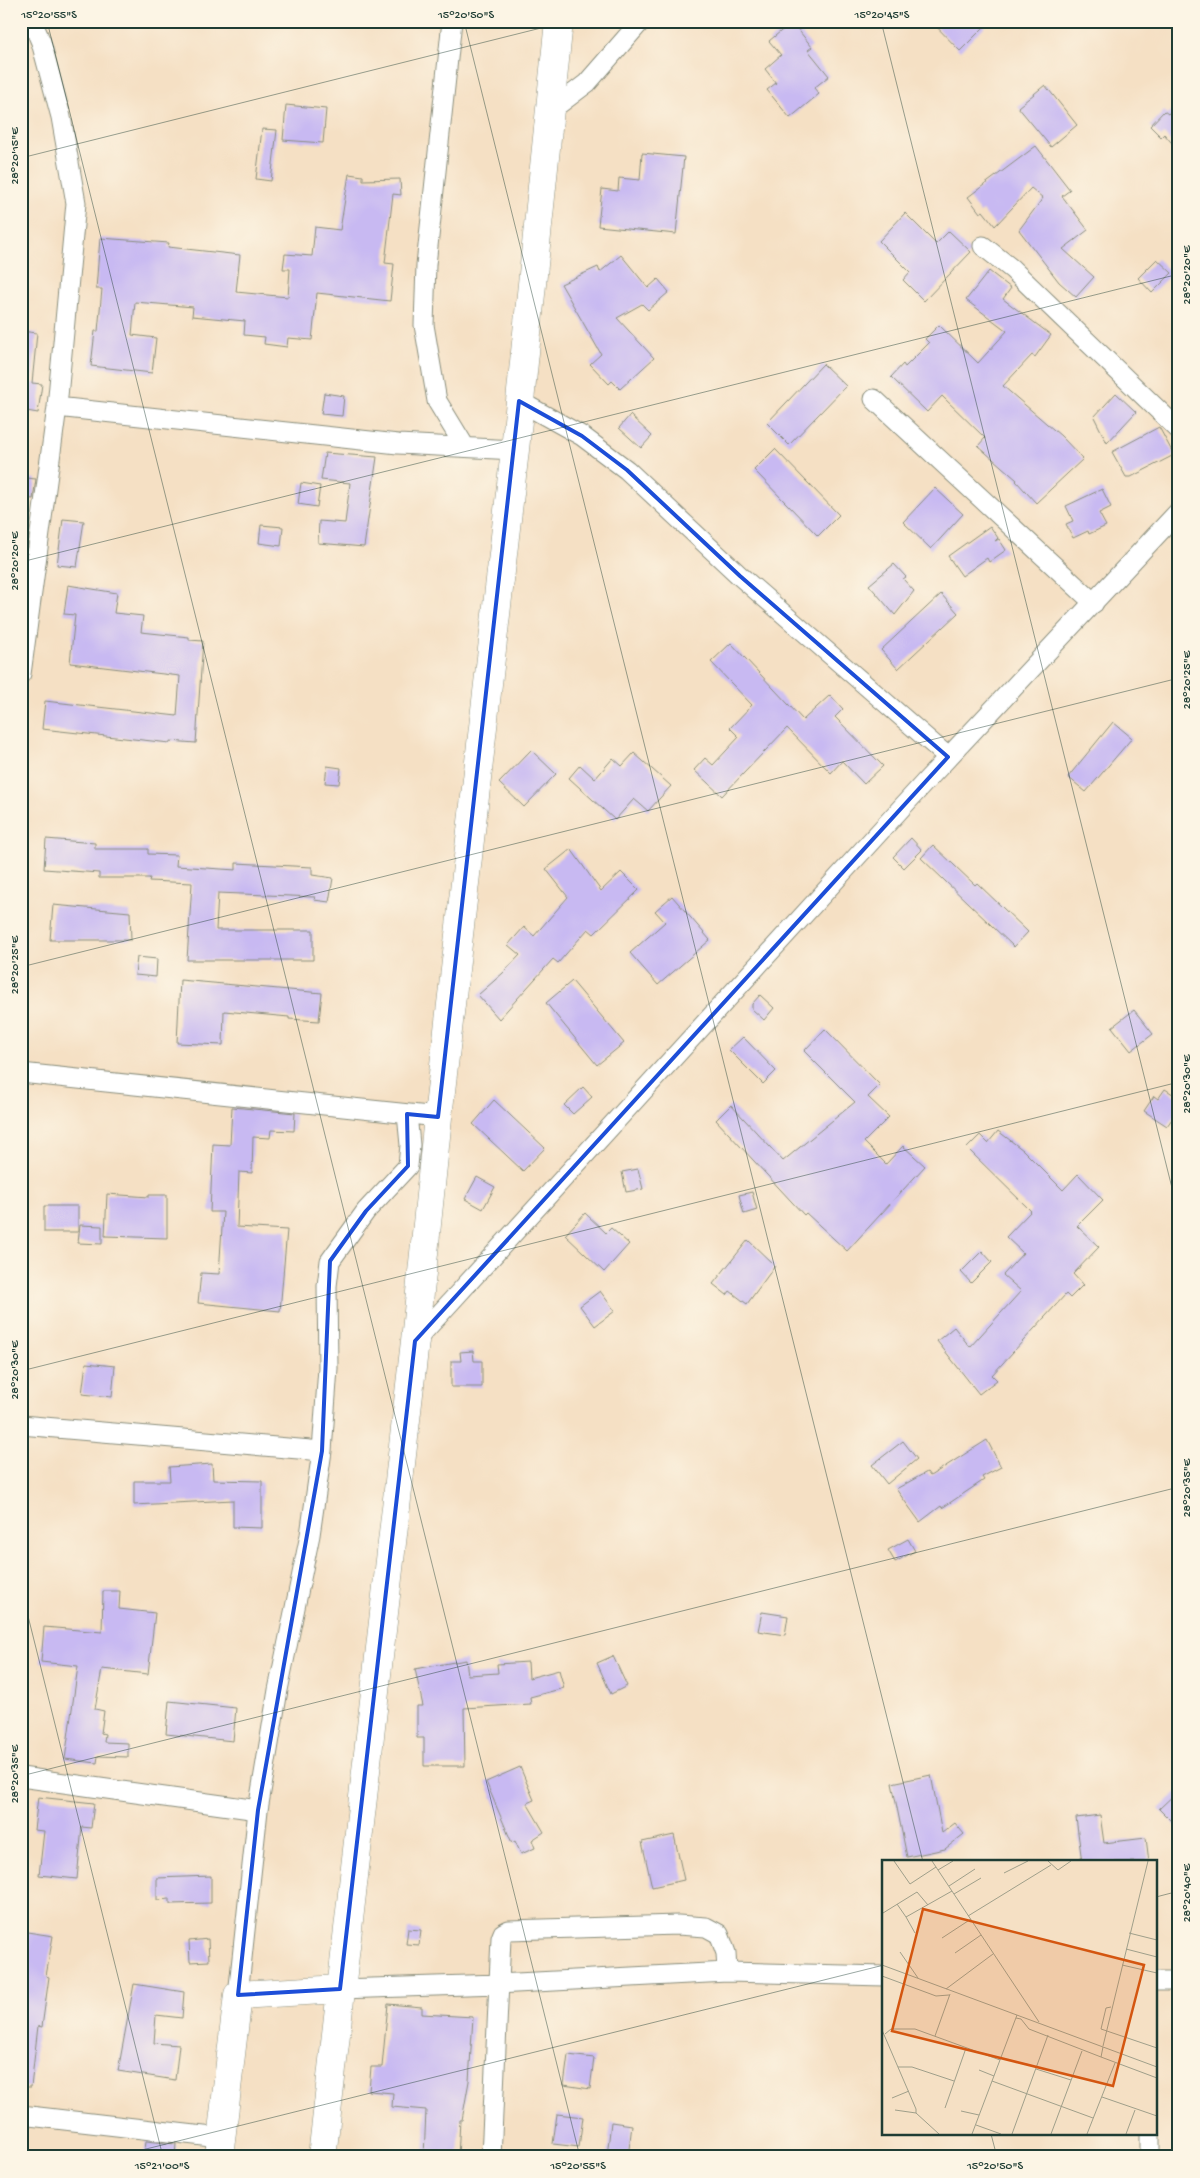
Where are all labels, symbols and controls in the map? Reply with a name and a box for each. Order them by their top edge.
text: 15°20'55"S [20,9,77,23]
text: 15°20'50"S [437,9,494,23]
text: 15°20'45"S [854,9,910,23]
text: 28°20'15"E [9,127,23,185]
text: 28°20'20"E [1181,245,1195,304]
text: 28°20'20"E [9,531,23,590]
text: 28°20'25"E [1181,650,1195,709]
text: 28°20'25"E [9,935,23,994]
text: 28°20'30"E [1181,1054,1195,1114]
text: 28°20'30"E [9,1340,23,1400]
text: 28°20'35"E [1181,1458,1195,1517]
text: 28°20'35"E [9,1744,23,1803]
inset map [882,1860,1158,2136]
text: 28°20'40"E [1181,1863,1195,1922]
text: 15°21'00"S [134,2160,190,2174]
text: 15°20'55"S [549,2160,606,2174]
text: 15°20'50"S [966,2160,1023,2174]

